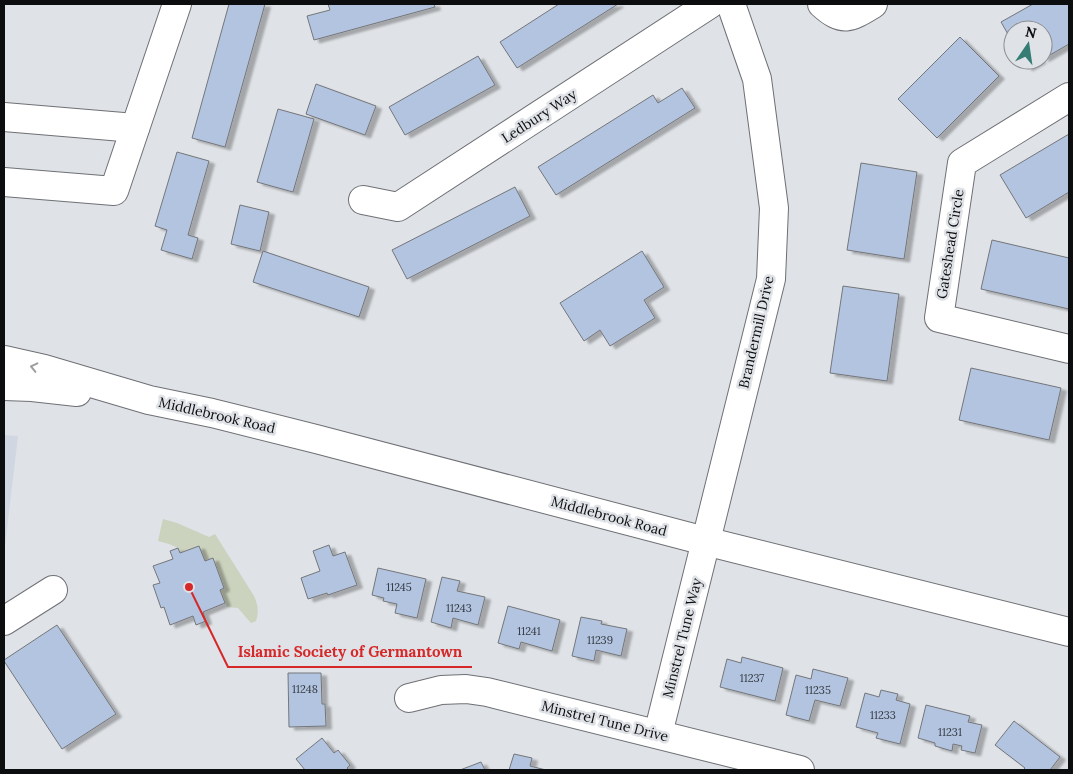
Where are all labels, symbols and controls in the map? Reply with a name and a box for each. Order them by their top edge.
north arrow [1003,20,1053,70]
text: N [1024,22,1038,42]
street label: Ledbury Way [498,85,580,147]
street label: Gateshead Circle [932,187,968,300]
street label: Brandermill Drive [734,274,778,390]
one-way arrow [30,362,39,373]
street label: Middlebrook Road [157,393,277,437]
street label: Middlebrook Road [549,492,669,540]
street label: Minstrel Tune Way [658,576,706,700]
house number: 11245 [386,580,412,594]
house number: 11243 [446,601,472,615]
house number: 11241 [517,624,541,638]
house number: 11239 [587,633,613,647]
callout: Islamic Society of Germantown [228,637,472,667]
text: Islamic Society of Germantown [238,642,463,661]
house number: 11237 [740,671,764,685]
house number: 11248 [292,682,318,696]
house number: 11235 [805,683,831,697]
street label: Minstrel Tune Drive [540,697,671,746]
house number: 11233 [870,708,896,722]
house number: 11231 [938,725,962,739]

